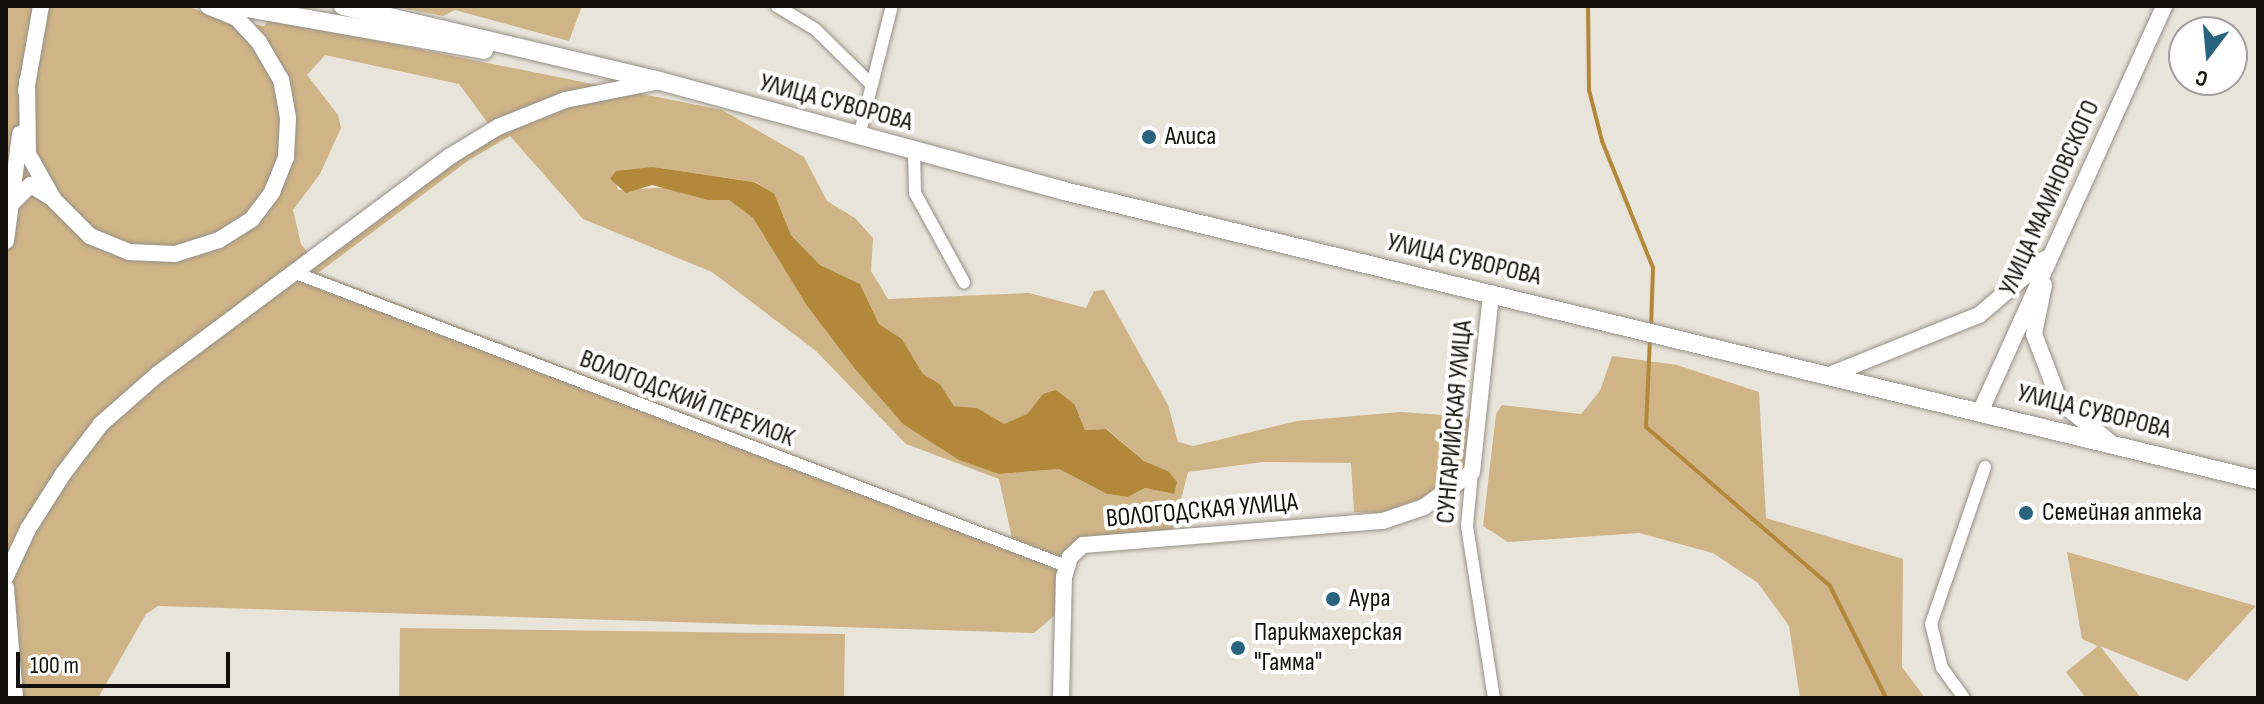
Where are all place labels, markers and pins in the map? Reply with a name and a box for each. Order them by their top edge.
place label: Алиса [1165,121,1216,153]
marker: Алиса [1140,128,1158,146]
place label: Семейная аптека [2042,497,2202,529]
marker: Семейная аптека [2017,504,2035,522]
place label: Аура [1349,583,1390,615]
marker: Аура [1324,590,1342,608]
place label: Парикмахерская "Гамма" [1254,617,1402,678]
marker: Парикмахерская "Гамма" [1229,639,1247,657]

